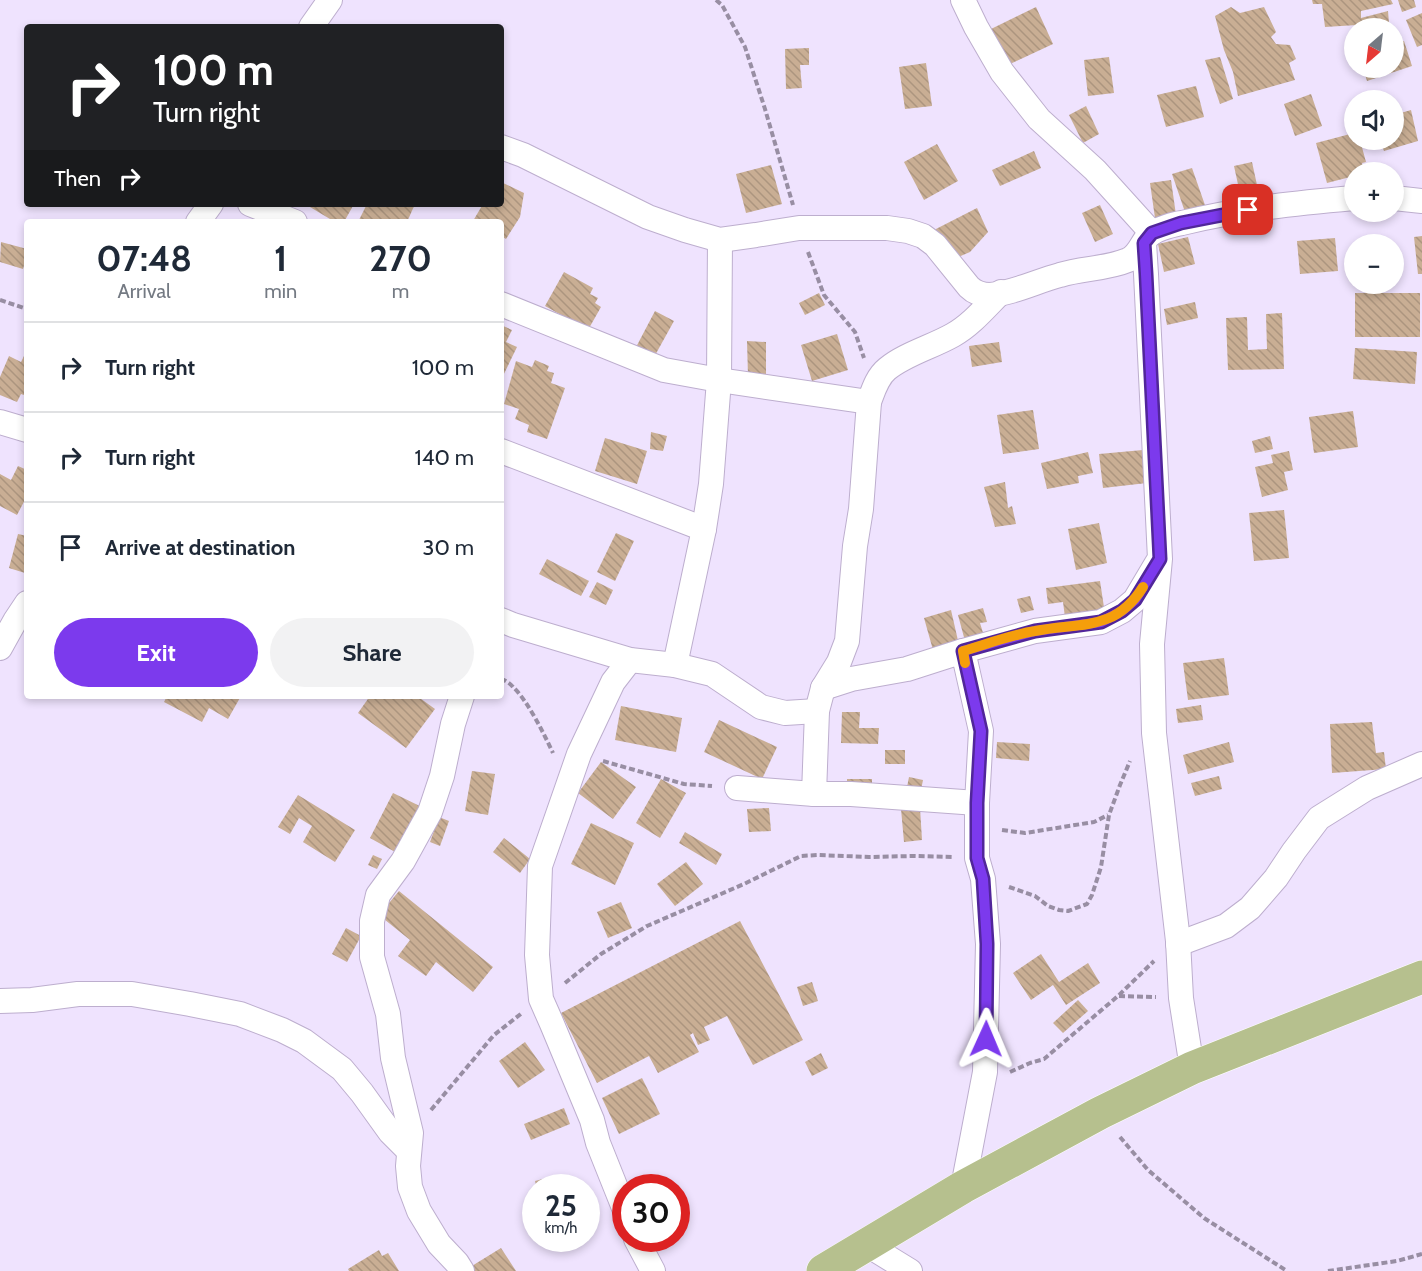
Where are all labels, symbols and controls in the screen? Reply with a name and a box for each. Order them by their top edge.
north arrow [1344,18,1404,78]
map controls [1344,18,1404,294]
text: 100 m [153,44,274,96]
icon: right [54,48,132,126]
button: sound [1344,90,1404,150]
text: Turn right [153,96,260,129]
icon: right [113,162,146,195]
button: + [1344,162,1404,222]
text: Then [54,165,101,192]
pin [1222,184,1273,235]
icon: arrive [1231,193,1264,226]
button: − [1344,234,1404,294]
text: 07:48 [96,236,192,280]
text: 1 [274,236,287,280]
text: 270 [369,236,432,280]
text: Arrival [117,279,171,303]
text: min [264,279,297,303]
text: m [392,279,409,303]
icon: right [54,351,87,384]
text: Turn right [105,354,195,381]
text: 100 m [412,354,474,381]
icon: right [54,441,87,474]
text: Turn right [105,444,195,471]
text: 140 m [415,444,474,471]
icon: arrive [54,531,87,564]
text: Arrive at destination [105,534,295,561]
text: 30 m [422,534,474,561]
button: Exit [54,618,258,687]
button: Share [270,618,474,687]
position arrow [954,1007,1018,1071]
speed limit sign: 30 [612,1174,690,1252]
text: 25 [545,1187,577,1224]
text: km/h [545,1219,577,1237]

